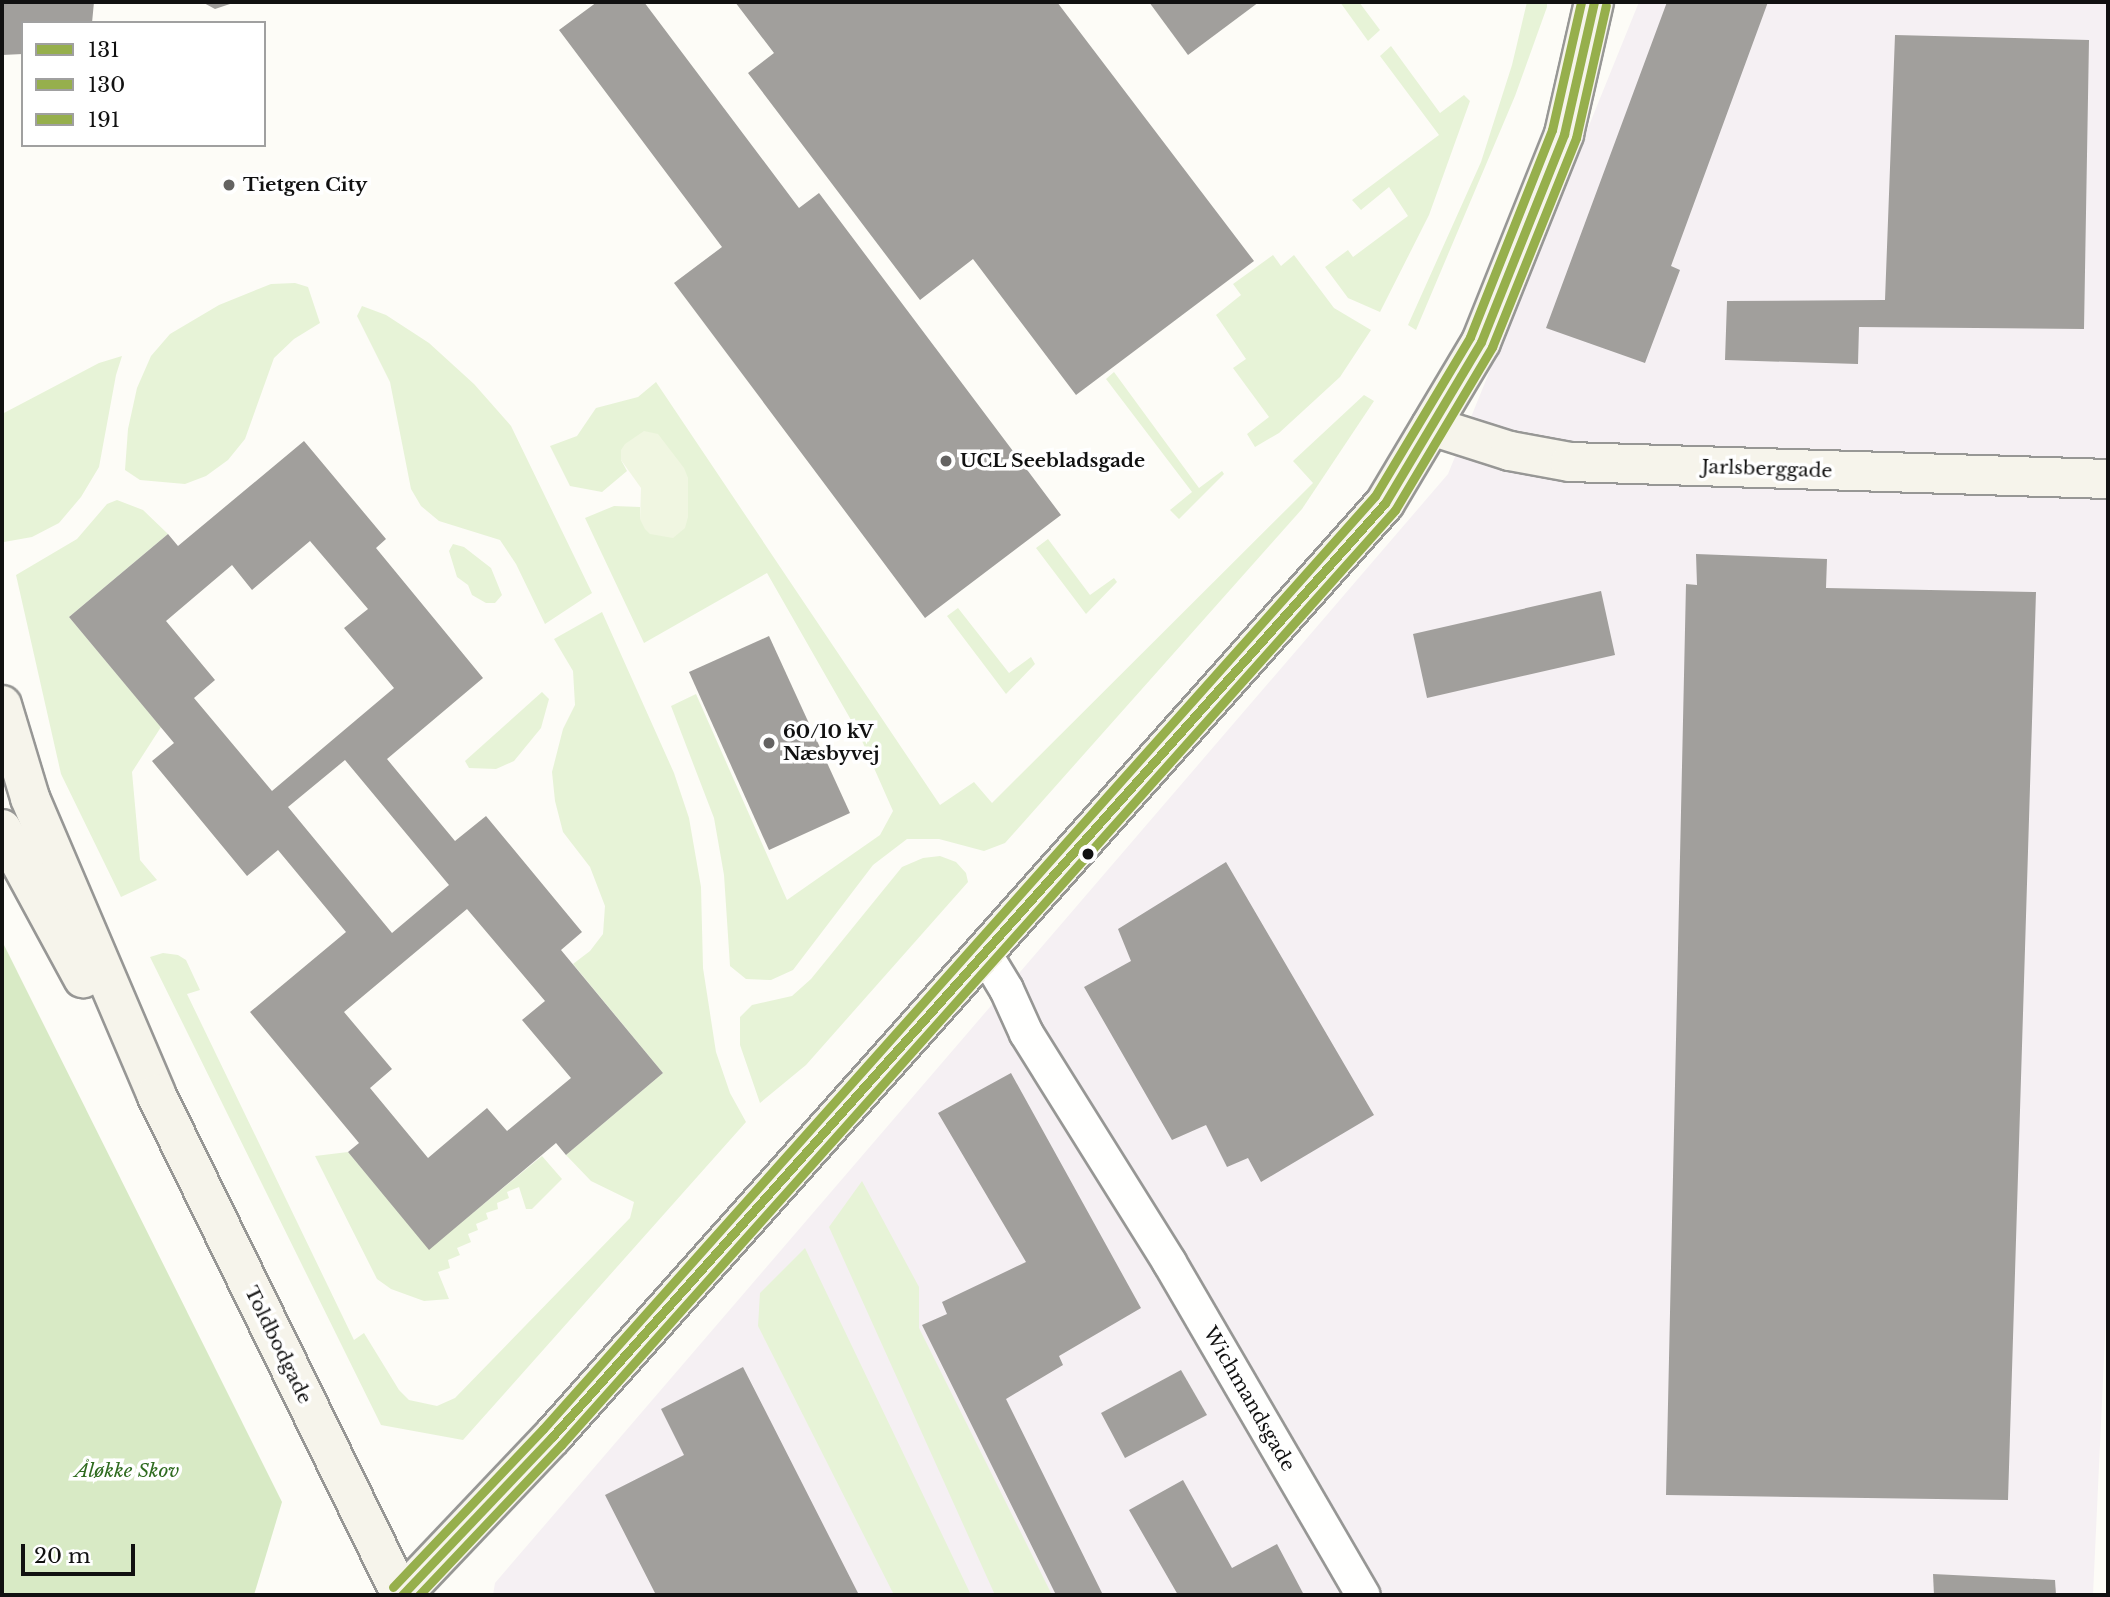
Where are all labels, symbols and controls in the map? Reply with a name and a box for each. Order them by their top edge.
legend [21,21,266,147]
text: 131 [88,37,120,63]
text: 130 [88,72,125,98]
text: 191 [88,107,120,133]
place label: Tietgen City [243,174,367,196]
marker: Tietgen City [221,177,237,193]
place label: UCL Seebladsgade [960,450,1146,472]
marker: UCL Seebladsgade [938,453,954,469]
street label: Jarlsberggade [1701,455,1833,483]
place label: 60/10 kV Næsbyvej [783,721,879,765]
marker: 60/10 kV Næsbyvej [761,735,777,751]
unlabelled marker [1081,847,1095,861]
street label: Toldbodgade [240,1283,316,1407]
street label: Wichmandsgade [1198,1323,1300,1475]
park label: Åløkke Skov [75,1460,179,1482]
scale bar [24,1530,138,1574]
text: 20 m [34,1543,91,1569]

